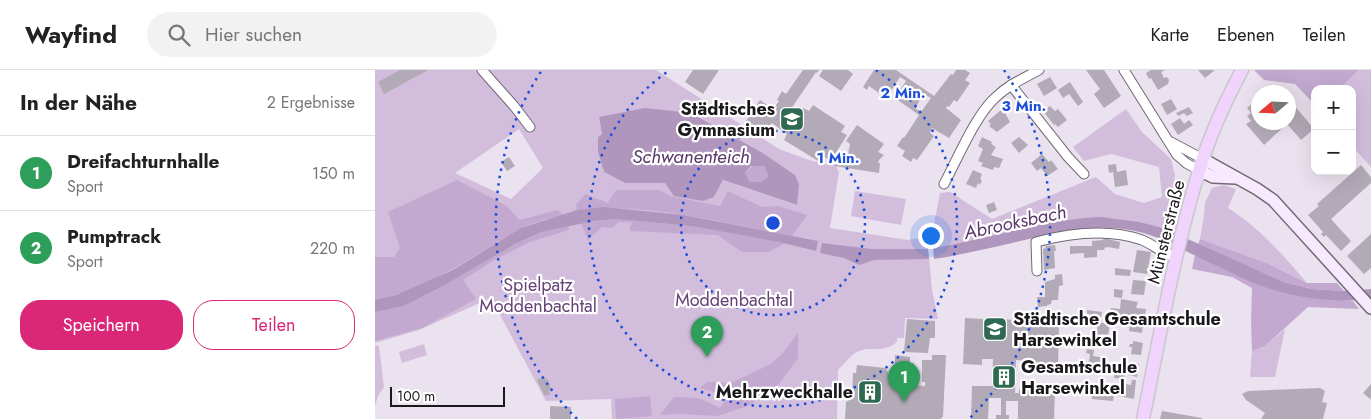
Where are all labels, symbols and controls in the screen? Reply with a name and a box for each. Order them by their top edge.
search box [147,12,497,57]
text: Wayfind [25,17,117,52]
icon: search [165,21,193,49]
text: Hier suchen [205,21,302,48]
text: Karte [1150,22,1189,48]
text: Ebenen [1217,22,1275,48]
text: Teilen [1303,22,1346,48]
text: 2 Min. [880,82,926,104]
north arrow [1251,85,1296,130]
map controls [1311,85,1356,175]
button: + [1311,85,1356,130]
text: In der Nähe [20,88,137,118]
text: 2 Ergebnisse [267,91,355,114]
text: 3 Min. [1002,95,1046,117]
place label: Städtisches Gymnasium [678,96,775,143]
school or university icon: Städtisches Gymnasium [779,106,805,132]
button: − [1311,130,1356,175]
water label: Schwanenteich [632,143,750,170]
text: 1 Min. [816,147,860,169]
text: Dreifachturnhalle [67,148,219,175]
text: 1 [32,162,40,185]
text: 150 m [312,162,355,185]
text: Sport [67,175,103,198]
street label: Münsterstraße [1141,177,1191,287]
water label: Abrooksbach [960,198,1069,246]
centre of rings [764,214,782,232]
text: Pumptrack [67,223,161,250]
your location [918,223,944,249]
text: 2 [31,237,41,260]
text: 220 m [310,237,355,260]
text: Sport [67,250,103,273]
park label: Spielpatz Moddenbachtal [479,272,597,319]
park label: Moddenbachtal [675,287,793,313]
button: Speichern [20,300,183,350]
button: Teilen [193,300,355,350]
place label: Städtische Gesamtschule Harsewinkel [1013,306,1221,353]
pin: 2 [691,316,723,357]
school or university icon: Städtische Gesamtschule Harsewinkel [982,316,1008,342]
place label: Gesamtschule Harsewinkel [1021,354,1137,401]
pin: 1 [888,361,920,402]
building icon: Gesamtschule Harsewinkel [991,364,1017,390]
place label: Mehrzweckhalle [716,379,853,405]
building icon: Mehrzweckhalle [857,379,883,405]
scale bar [390,384,505,407]
text: 100 m [397,386,435,406]

